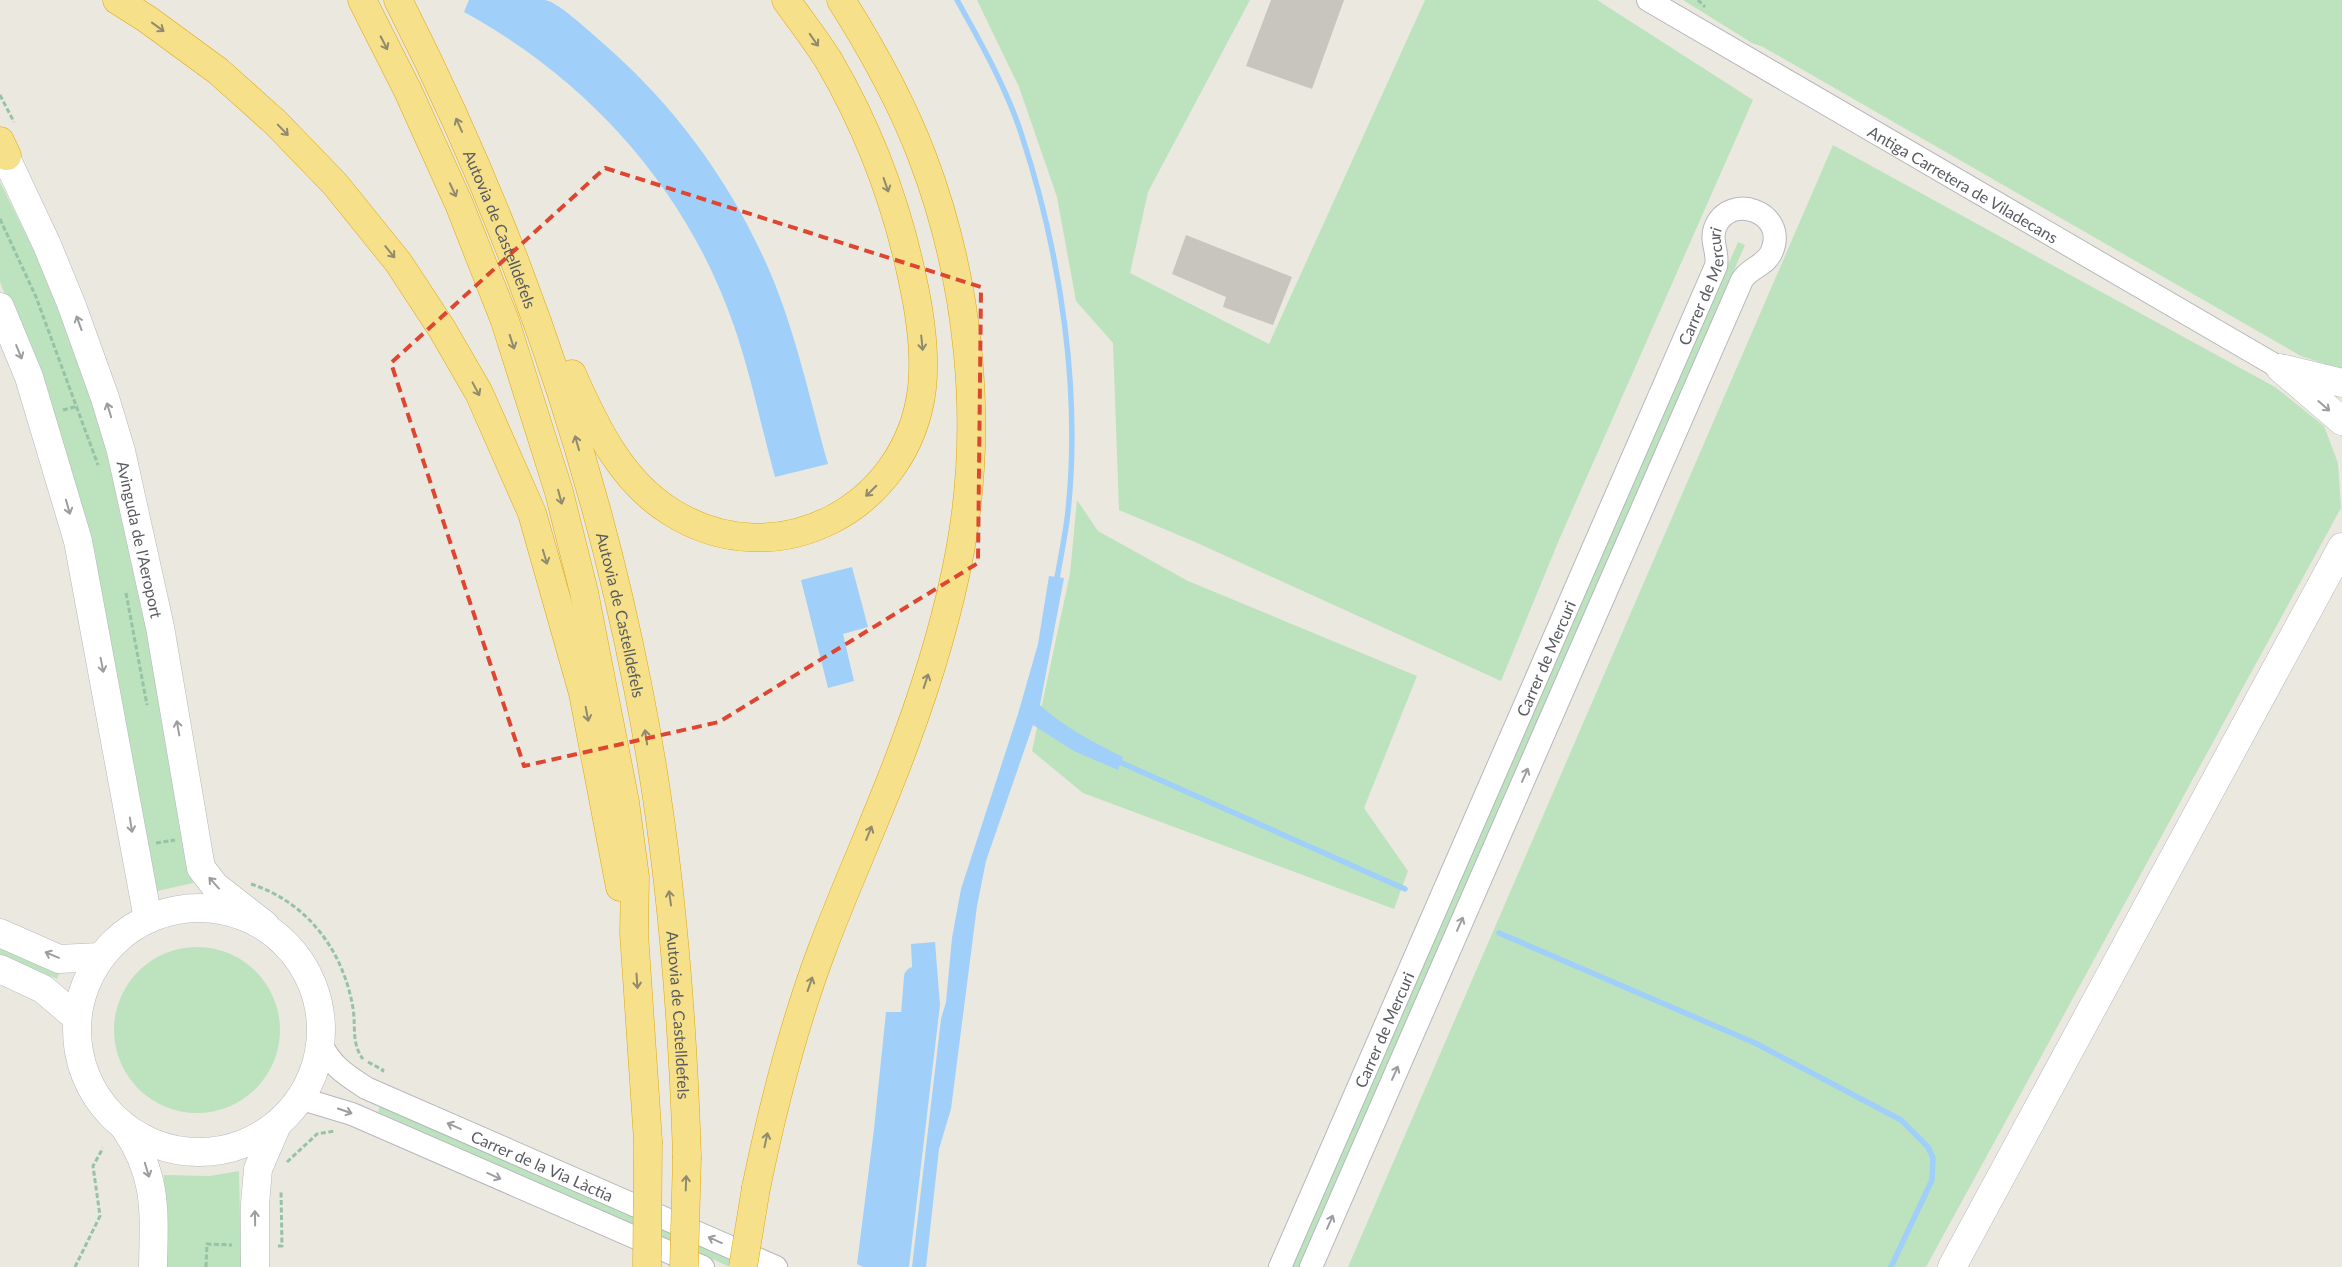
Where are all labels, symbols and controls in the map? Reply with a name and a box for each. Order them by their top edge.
one-way arrow [151,22,165,32]
one-way arrow [809,33,819,47]
one-way arrow [379,36,389,51]
one-way arrow [454,118,463,133]
street label: Antiga Carretera de Viladecans [1865,121,2062,246]
one-way arrow [277,124,289,136]
street label: Autovia de Castelldefels [460,147,541,311]
one-way arrow [882,177,891,192]
one-way arrow [449,182,459,197]
street label: Carrer de Mercuri [1673,224,1726,348]
one-way arrow [385,245,396,258]
one-way arrow [74,316,83,331]
one-way arrow [508,334,517,349]
one-way arrow [917,335,927,351]
one-way arrow [15,344,24,359]
one-way arrow [471,382,481,397]
one-way arrow [2317,400,2330,411]
one-way arrow [103,402,113,418]
one-way arrow [572,435,582,451]
street label: Avinguda de l'Aeroport [114,459,167,620]
one-way arrow [865,485,877,497]
one-way arrow [556,489,565,505]
one-way arrow [64,498,74,514]
street label: Autovia de Castelldefels [593,530,649,699]
one-way arrow [540,548,550,564]
street label: Carrer de Mercuri [1512,597,1579,719]
one-way arrow [98,657,107,673]
one-way arrow [922,673,931,689]
one-way arrow [582,705,592,721]
one-way arrow [173,720,182,736]
one-way arrow [641,729,651,745]
one-way arrow [1522,768,1531,783]
one-way arrow [126,817,136,833]
one-way arrow [865,826,874,841]
one-way arrow [208,877,220,890]
one-way arrow [665,890,675,906]
one-way arrow [1456,917,1466,932]
street label: Autovia de Castelldefels [664,930,694,1100]
one-way arrow [45,950,60,960]
street label: Carrer de Mercuri [1350,969,1417,1090]
one-way arrow [632,973,642,989]
one-way arrow [805,976,815,992]
one-way arrow [1391,1066,1401,1081]
one-way arrow [337,1107,352,1116]
one-way arrow [447,1121,462,1131]
street label: Carrer de la Via Làctia [468,1126,616,1204]
one-way arrow [762,1133,771,1149]
one-way arrow [142,1161,152,1177]
one-way arrow [486,1171,501,1181]
one-way arrow [681,1176,691,1192]
one-way arrow [250,1211,260,1227]
one-way arrow [1326,1215,1336,1230]
one-way arrow [708,1235,723,1245]

